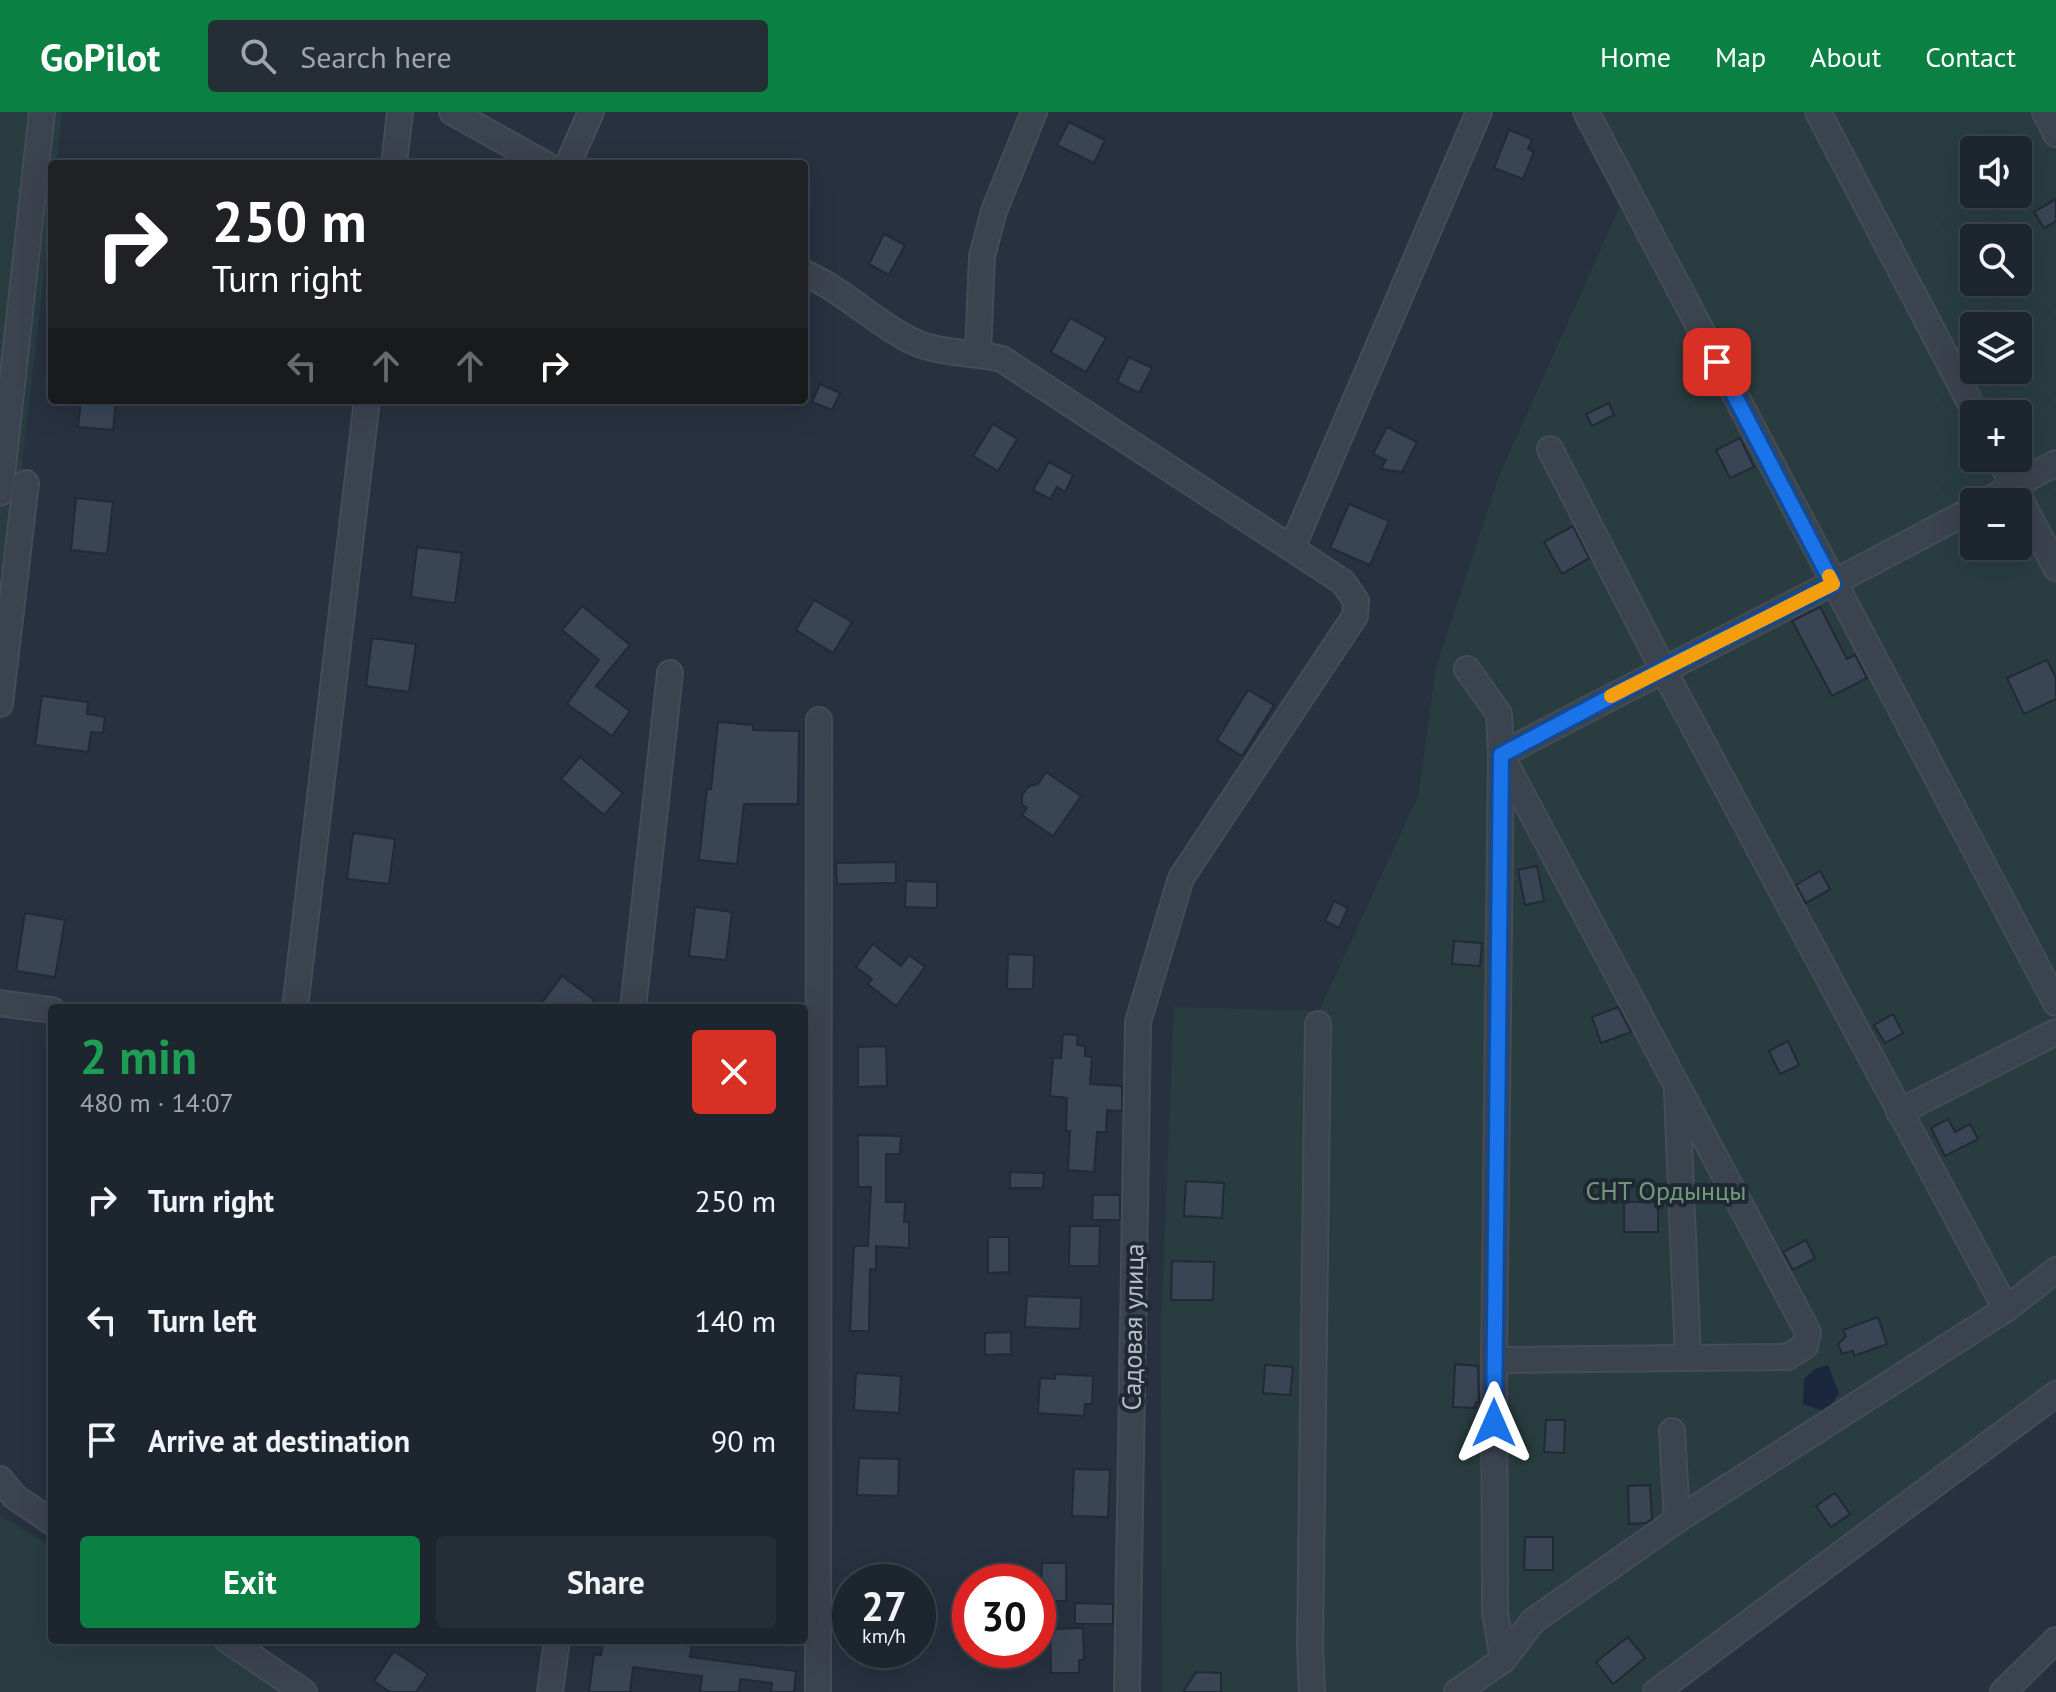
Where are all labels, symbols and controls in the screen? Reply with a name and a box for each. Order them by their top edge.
search box [208,20,768,92]
text: GoPilot [40,32,160,81]
icon: search [236,34,280,78]
text: Search here [300,37,452,76]
text: Home [1600,38,1671,75]
text: Map [1715,38,1766,75]
text: About [1810,38,1881,75]
text: Contact [1925,38,2016,75]
map controls [1960,136,2032,560]
button: sound [1960,136,2032,208]
text: 250 m [212,185,367,257]
icon: right [80,192,184,296]
button: search [1960,224,2032,296]
text: Turn right [212,255,362,302]
button: layers [1960,312,2032,384]
pin [1683,328,1751,396]
icon: arrive [1695,340,1739,384]
icon: left [280,344,324,388]
icon: ahead [364,344,408,388]
icon: ahead [448,344,492,388]
icon: right [532,344,576,388]
button: + [1960,400,2032,472]
button: − [1960,488,2032,560]
text: 2 min [80,1025,197,1087]
button: close [692,1030,776,1114]
text: 480 m · 14:07 [80,1086,234,1119]
park label: СНТ Ордынцы [1585,1174,1747,1207]
icon: right [80,1178,124,1222]
text: Turn right [148,1181,274,1220]
text: 250 m [695,1181,776,1220]
street label: Садовая улица [1115,1243,1150,1411]
icon: left [80,1298,124,1342]
text: Turn left [148,1301,256,1340]
text: 140 m [695,1301,776,1340]
position arrow [1452,1381,1536,1465]
icon: arrive [80,1418,124,1462]
text: Arrive at destination [148,1421,410,1460]
text: 90 m [711,1421,776,1460]
button: Exit [80,1536,420,1628]
button: Share [436,1536,776,1628]
speed limit sign: 30 [952,1564,1056,1668]
text: 27 [861,1580,907,1632]
text: km/h [862,1623,906,1649]

